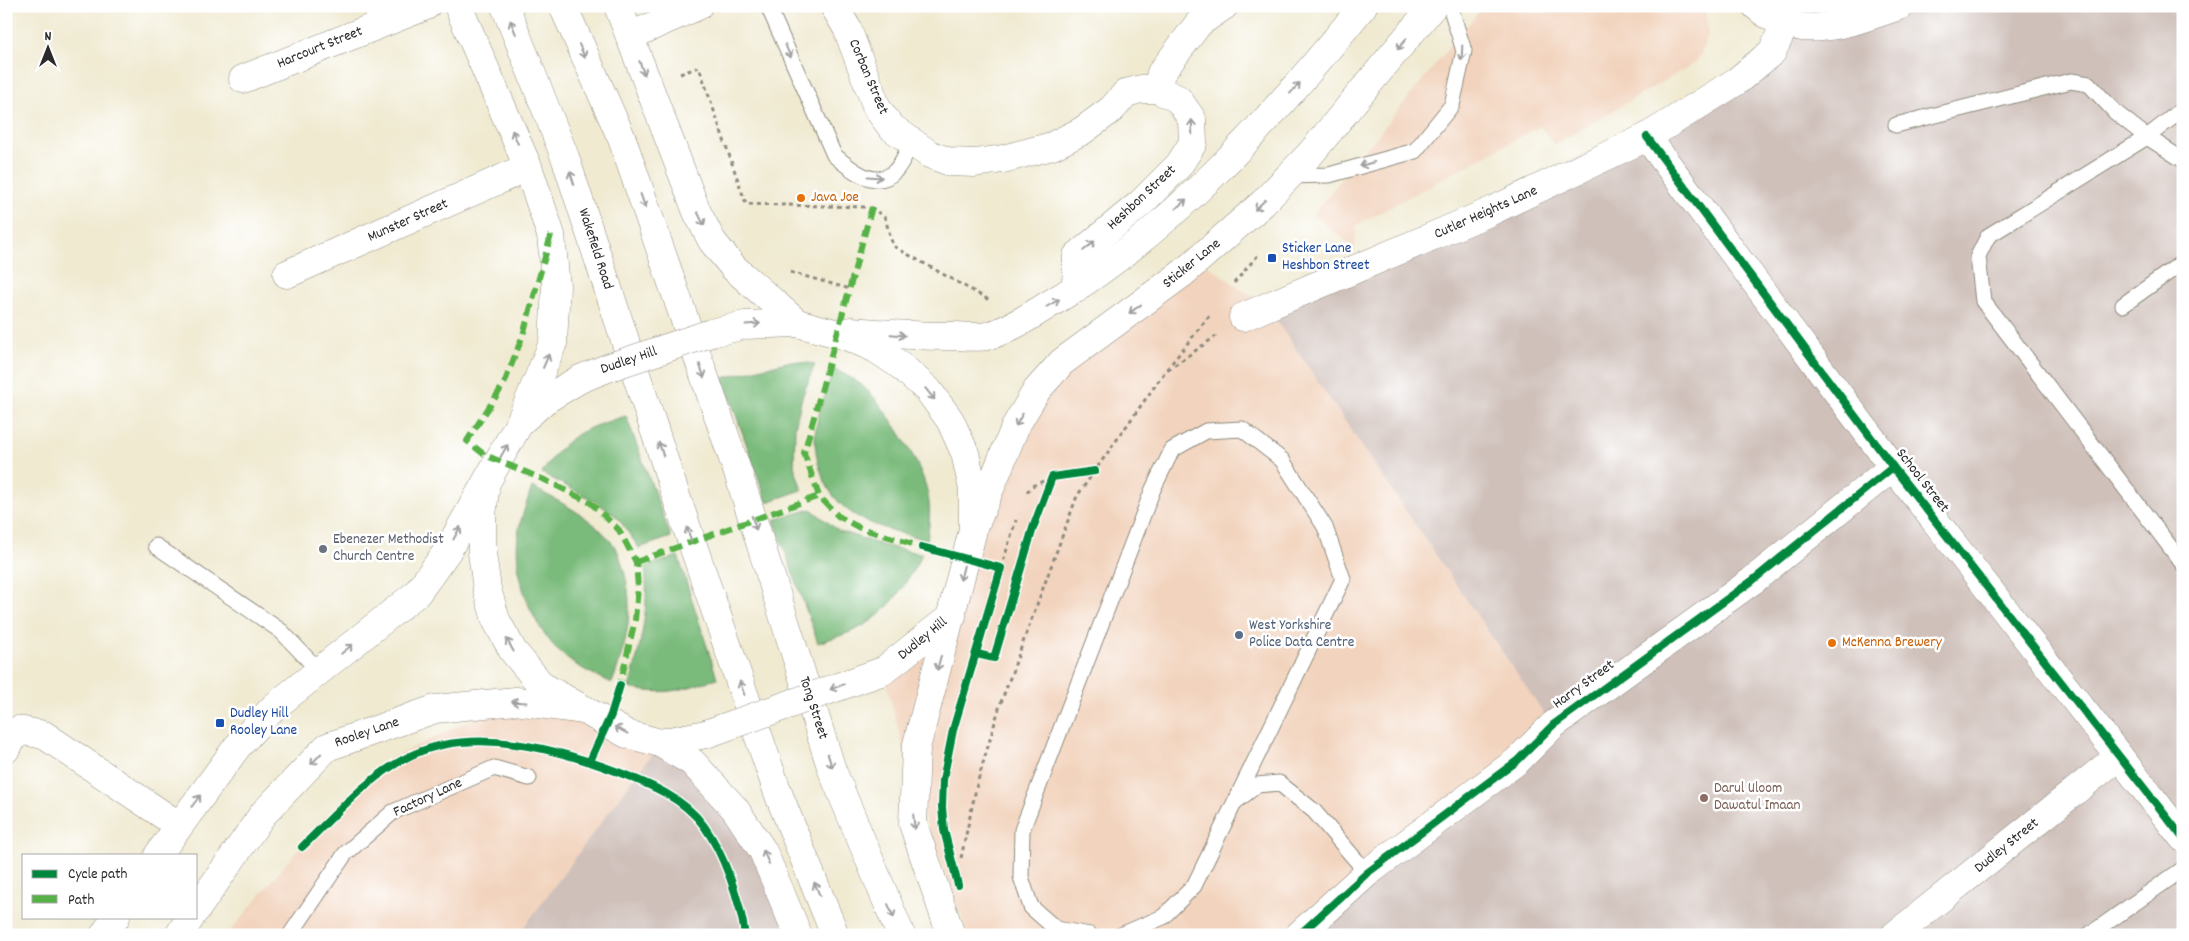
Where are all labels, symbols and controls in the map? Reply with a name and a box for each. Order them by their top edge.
one-way arrow [508,20,518,35]
street label: Harcourt Street [274,21,366,75]
north arrow [22,22,72,72]
text: N [45,27,52,47]
street label: Corban Street [842,36,894,119]
one-way arrow [1397,37,1408,50]
one-way arrow [578,43,588,58]
one-way arrow [783,43,793,58]
one-way arrow [1457,45,1467,61]
one-way arrow [638,60,647,75]
one-way arrow [1289,81,1300,94]
one-way arrow [1187,120,1197,136]
one-way arrow [509,130,519,145]
street label: Heshbon Street [1103,160,1182,236]
one-way arrow [1359,160,1375,170]
one-way arrow [567,171,576,187]
one-way arrow [867,173,883,182]
street label: Cutler Heights Lane [1431,180,1542,246]
place label: Java Joe [811,187,859,209]
marker: Java Joe [795,192,807,204]
street label: Munster Street [364,193,452,249]
one-way arrow [639,193,648,209]
one-way arrow [1174,199,1187,210]
one-way arrow [1254,199,1266,211]
street label: Wakefield Road [572,206,618,292]
one-way arrow [697,211,706,226]
street label: Sticker Lane [1158,233,1226,294]
place label: Sticker Lane Heshbon Street [1282,238,1370,277]
one-way arrow [1082,241,1095,252]
marker: Sticker Lane Heshbon Street [1266,252,1278,264]
one-way arrow [1045,297,1059,307]
one-way arrow [1129,303,1142,314]
one-way arrow [745,319,761,329]
one-way arrow [890,330,906,340]
street label: Dudley Hill [598,341,661,381]
one-way arrow [541,354,551,369]
one-way arrow [698,363,707,379]
one-way arrow [925,387,936,400]
one-way arrow [1014,412,1024,426]
one-way arrow [655,441,665,457]
one-way arrow [499,444,509,458]
street label: School Street [1890,444,1954,518]
one-way arrow [749,514,759,530]
one-way arrow [453,526,463,540]
one-way arrow [684,527,693,543]
place label: Ebenezer Methodist Church Centre [333,529,444,568]
marker: Ebenezer Methodist Church Centre [317,543,329,555]
one-way arrow [957,565,966,581]
street label: Dudley Hill [893,612,953,666]
place label: West Yorkshire Police Data Centre [1249,615,1355,654]
marker: West Yorkshire Police Data Centre [1233,629,1245,641]
place label: McKenna Brewery [1842,632,1943,654]
marker: McKenna Brewery [1826,637,1838,649]
one-way arrow [504,639,514,653]
one-way arrow [340,643,353,654]
one-way arrow [934,655,943,671]
street label: Harry Street [1548,655,1620,715]
street label: Tong Street [793,674,834,743]
one-way arrow [737,681,746,696]
one-way arrow [830,683,845,692]
one-way arrow [511,698,527,707]
place label: Dudley Hill Rooley Lane [230,703,297,742]
street label: Rooley Lane [332,712,403,754]
marker: Dudley Hill Rooley Lane [214,717,226,729]
one-way arrow [613,725,628,735]
one-way arrow [310,752,322,765]
one-way arrow [825,753,835,769]
street label: Factory Lane [390,772,466,824]
place label: Darul Uloom Dawatul Imaan [1714,778,1801,817]
marker: Darul Uloom Dawatul Imaan [1698,792,1710,804]
one-way arrow [191,795,202,808]
street label: Dudley Street [1970,813,2044,879]
one-way arrow [909,814,919,830]
one-way arrow [760,850,770,865]
legend [22,854,198,918]
text: Cycle path [68,864,128,886]
one-way arrow [812,882,821,898]
text: Path [68,890,94,912]
one-way arrow [887,903,896,918]

